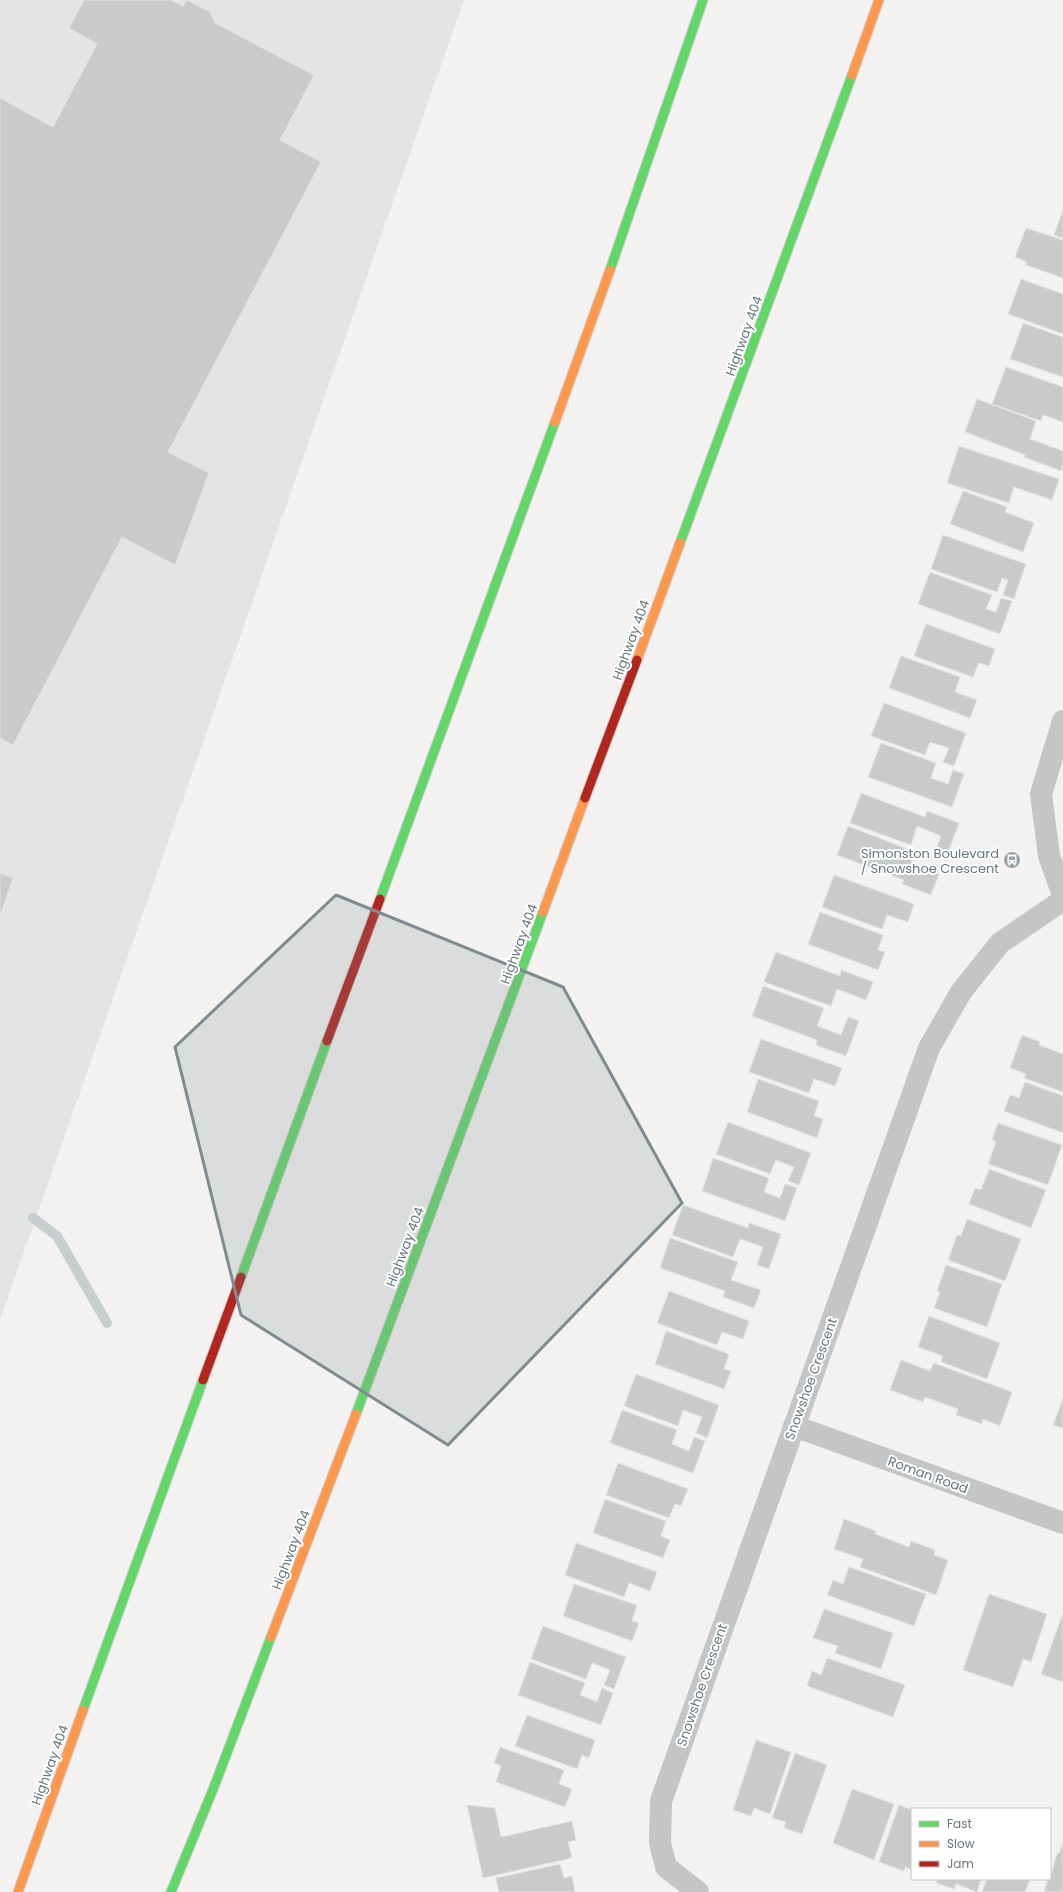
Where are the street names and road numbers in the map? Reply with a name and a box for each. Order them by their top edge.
street label: Highway 404 [721,293,767,379]
street label: Highway 404 [608,597,654,683]
street label: Highway 404 [496,901,542,987]
street label: Highway 404 [381,1204,429,1290]
street label: Snowshoe Crescent [780,1315,842,1443]
street label: Roman Road [885,1452,971,1498]
street label: Highway 404 [267,1507,315,1593]
street label: Snowshoe Crescent [672,1621,732,1749]
street label: Highway 404 [27,1722,73,1808]

